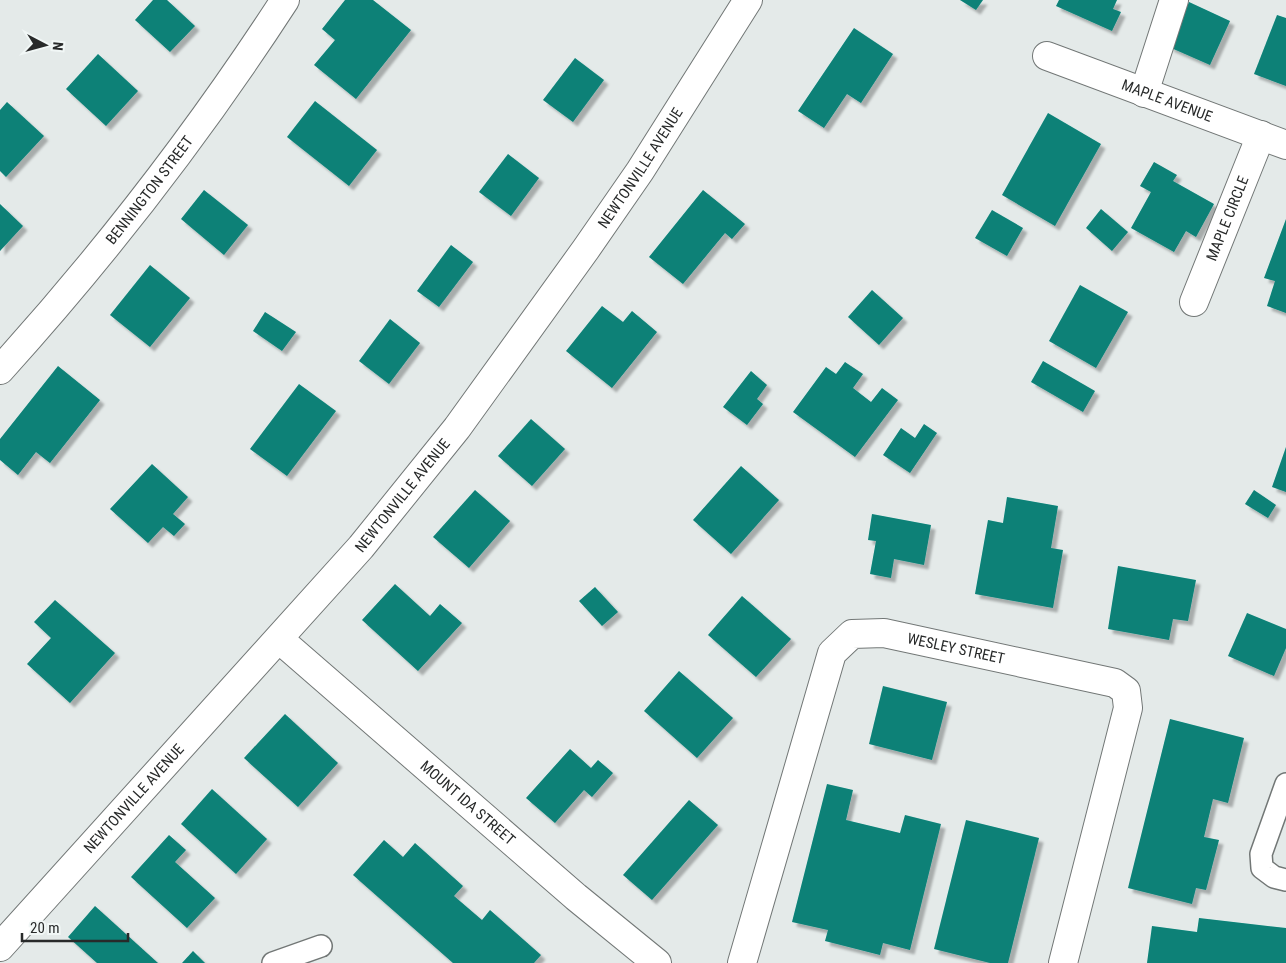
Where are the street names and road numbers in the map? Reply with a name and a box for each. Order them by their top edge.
street label: MAPLE AVENUE [1119,76,1215,126]
street label: NEWTONVILLE AVENUE [594,104,687,232]
street label: BENNINGTON STREET [102,132,197,248]
street label: MAPLE CIRCLE [1202,173,1253,264]
street label: NEWTONVILLE AVENUE [351,435,454,556]
street label: WESLEY STREET [906,629,1006,668]
street label: NEWTONVILLE AVENUE [80,740,188,857]
street label: MOUNT IDA STREET [417,757,519,849]

